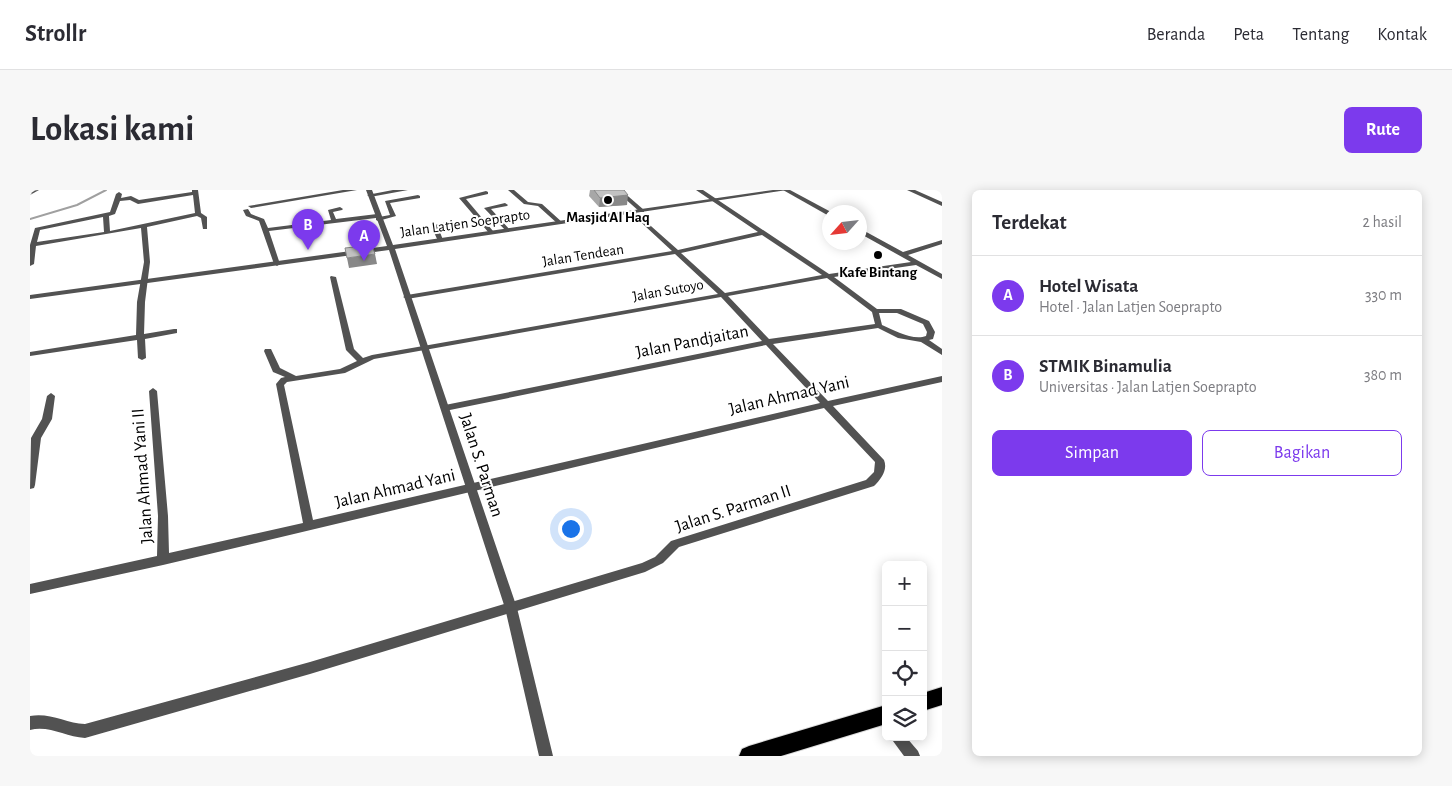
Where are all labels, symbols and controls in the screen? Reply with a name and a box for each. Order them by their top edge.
text: Strollr [25,22,86,46]
text: Beranda [1147,26,1205,44]
text: Peta [1233,26,1264,44]
text: Tentang [1292,26,1349,44]
text: Kontak [1377,26,1427,44]
button: Rute [1344,107,1422,153]
text: Lokasi kami [30,112,194,147]
marker: Masjid Al Haq [602,194,614,206]
north arrow [822,205,867,250]
street label: Jalan Latjen Soeprapto [399,207,531,240]
pin: B [292,209,324,250]
place label: Masjid Al Haq [566,210,650,225]
text: Terdekat [992,212,1067,233]
text: 2 hasil [1363,214,1402,230]
pin: A [348,220,380,261]
street label: Jalan Tendean [541,242,625,269]
marker: Kafe Bintang [872,249,884,261]
place label: Kafe Bintang [839,265,917,280]
street label: Jalan Sutoyo [631,277,705,304]
text: Hotel Wisata [1039,277,1138,296]
text: A [1003,287,1013,303]
text: 330 m [1365,287,1402,303]
text: Hotel · Jalan Latjen Soeprapto [1039,299,1222,315]
street label: Jalan Pandjaitan [634,322,750,362]
text: STMIK Binamulia [1039,357,1172,376]
text: B [1003,367,1013,383]
text: 380 m [1364,367,1402,383]
street label: Jalan Ahmad Yani [727,373,851,419]
text: Universitas · Jalan Latjen Soeprapto [1039,379,1257,395]
street label: Jalan Ahmad Yani II [129,408,157,544]
street label: Jalan S. Parman [456,411,506,519]
button: Simpan [992,430,1192,476]
button: Bagikan [1202,430,1402,476]
street label: Jalan Ahmad Yani [333,466,457,512]
street label: Jalan S. Parman II [673,482,793,536]
your location [558,516,584,542]
map controls [882,561,927,741]
button: + [882,561,927,606]
button: − [882,606,927,651]
button: locate [882,651,927,696]
button: layers [882,696,927,741]

